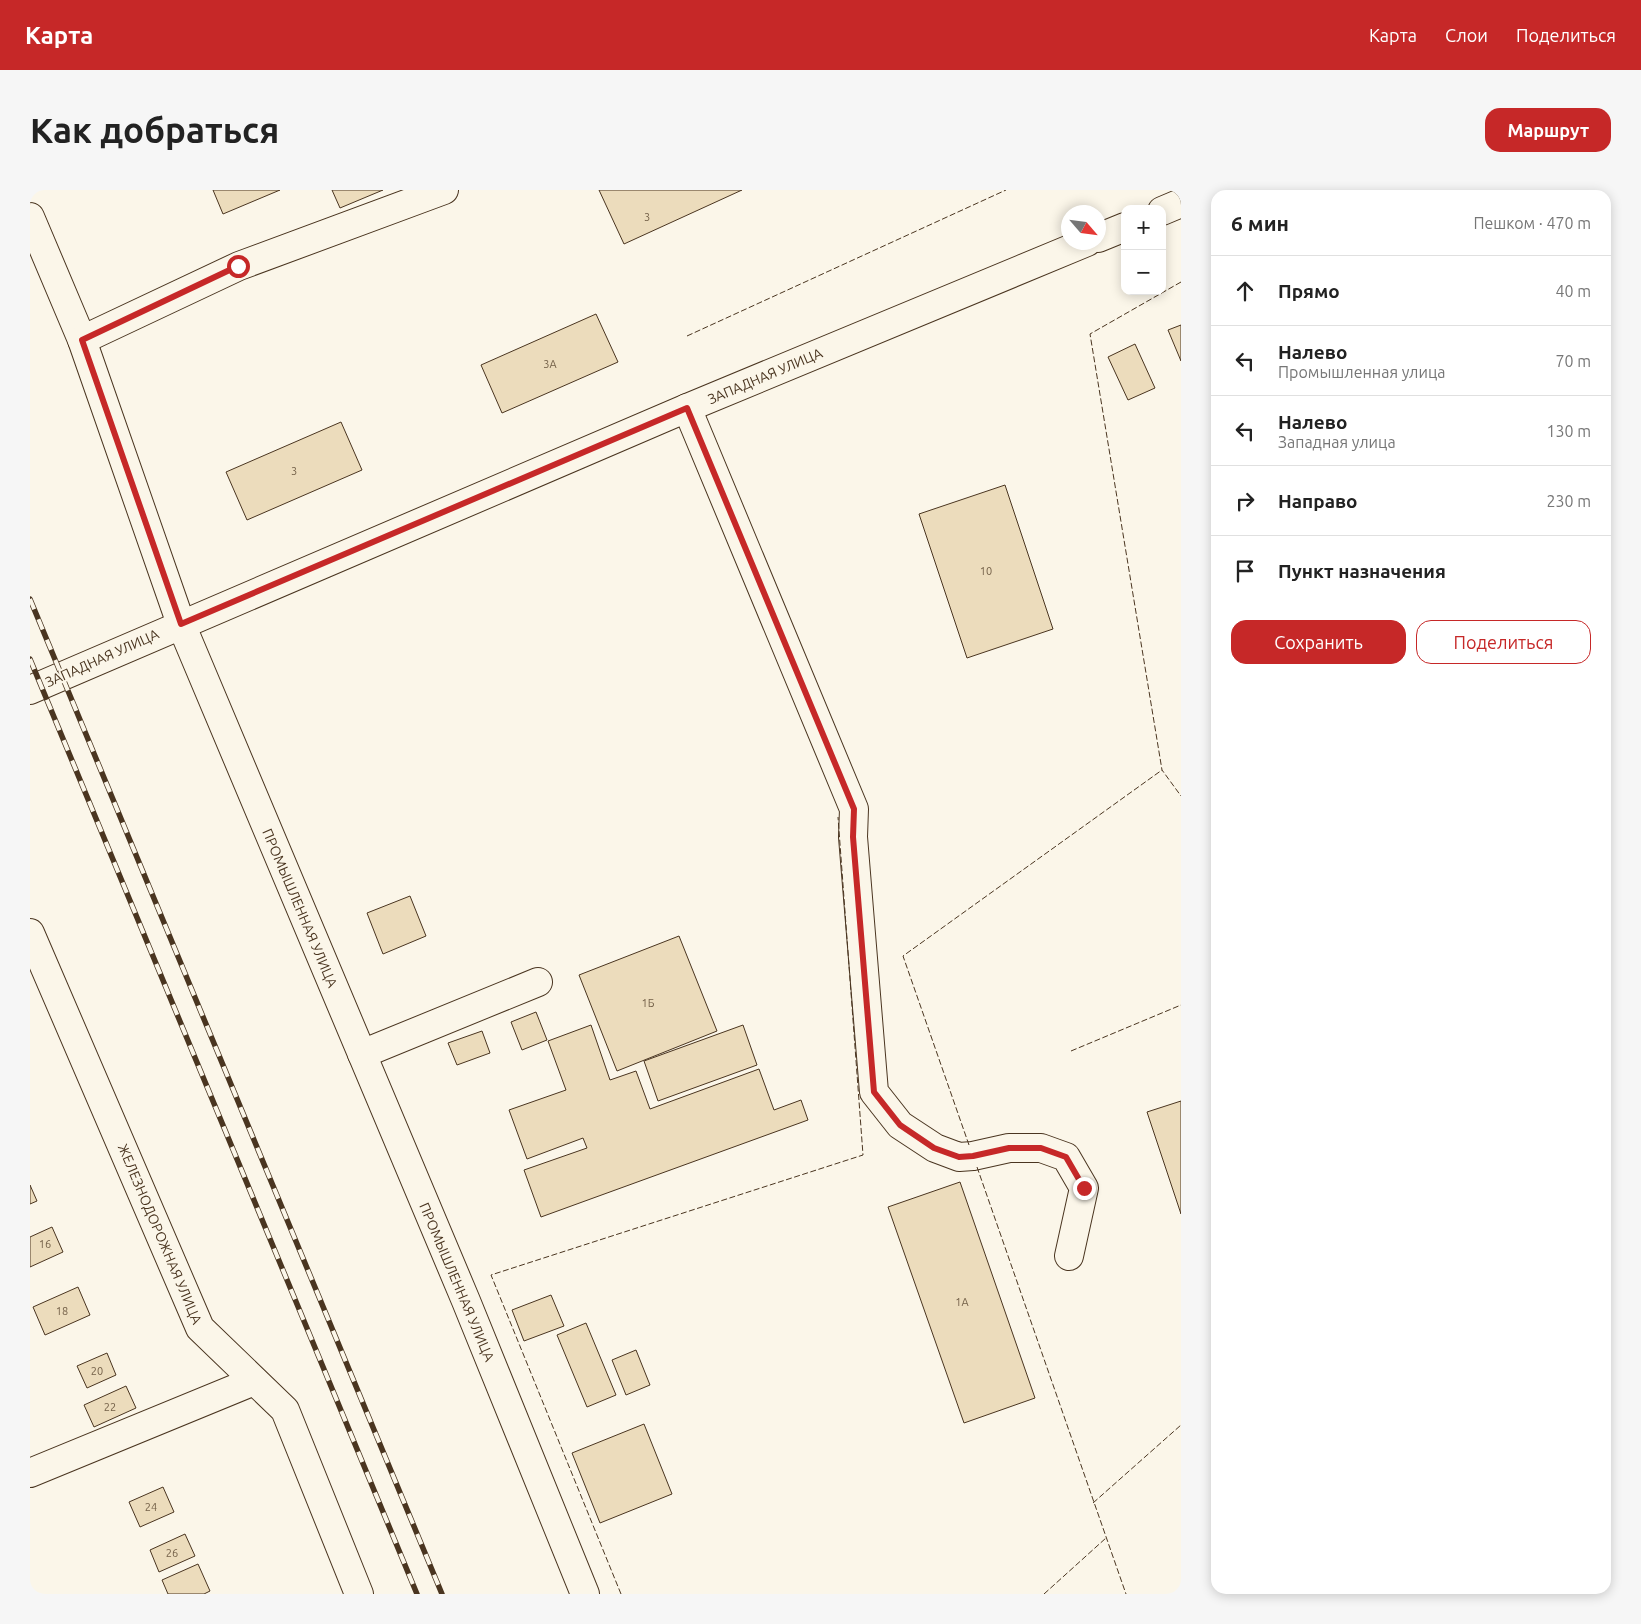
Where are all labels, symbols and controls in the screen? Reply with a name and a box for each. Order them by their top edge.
text: Карта [25,22,93,49]
text: Карта [1369,25,1417,45]
text: Слои [1445,25,1488,45]
text: Поделиться [1516,25,1616,45]
button: Маршрут [1485,108,1611,152]
text: Как добраться [30,110,279,150]
north arrow [1061,205,1106,250]
map controls [1121,205,1166,295]
button: + [1121,205,1166,250]
house number: 3 [644,211,650,223]
text: 6 мин [1231,211,1289,235]
text: Пешком · 470 m [1473,214,1591,232]
button: − [1121,250,1166,295]
route start [227,255,250,278]
icon: ahead [1231,277,1259,305]
text: Прямо [1278,280,1340,302]
text: 40 m [1555,282,1591,300]
text: Налево [1278,341,1347,363]
street label: ЗАПАДНАЯ УЛИЦА [705,345,825,407]
icon: left [1231,347,1259,375]
text: 70 m [1555,352,1591,370]
house number: 3А [543,358,558,370]
text: Промышленная улица [1278,363,1445,381]
text: Налево [1278,411,1347,433]
icon: left [1231,417,1259,445]
text: 130 m [1546,422,1591,440]
text: Западная улица [1278,433,1396,451]
house number: 3 [291,465,297,477]
icon: right [1231,487,1259,515]
text: Направо [1278,490,1358,512]
text: 230 m [1546,492,1591,510]
icon: arrive [1231,557,1259,585]
text: Пункт назначения [1278,560,1446,582]
house number: 10 [980,565,992,577]
button: Сохранить [1231,620,1406,664]
button: Поделиться [1416,620,1591,664]
street label: ЗАПАДНАЯ УЛИЦА [43,626,161,690]
street label: ПРОМЫШЛЕННАЯ УЛИЦА [259,826,341,990]
house number: 1Б [642,997,655,1009]
street label: ЖЕЛЕЗНОДОРОЖНАЯ УЛИЦА [115,1141,205,1327]
route end [1073,1177,1096,1200]
street label: ПРОМЫШЛЕННАЯ УЛИЦА [416,1200,498,1364]
house number: 16 [39,1238,51,1250]
house number: 1А [955,1296,970,1308]
house number: 18 [56,1305,68,1317]
house number: 20 [91,1365,103,1377]
house number: 22 [104,1401,116,1413]
house number: 24 [145,1501,157,1513]
house number: 26 [166,1547,178,1559]

